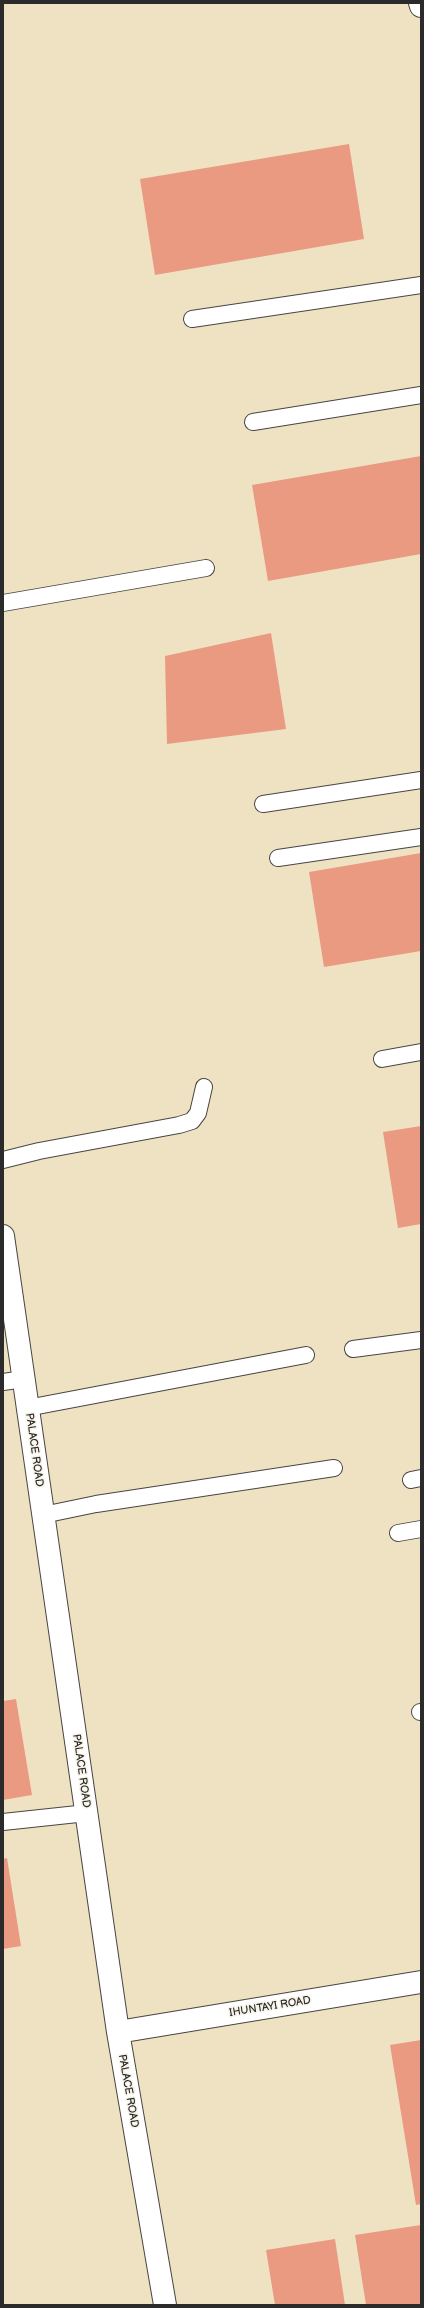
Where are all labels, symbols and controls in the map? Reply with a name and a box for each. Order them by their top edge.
street label: PALACE ROAD [22,1412,46,1488]
street label: PALACE ROAD [69,1733,93,1809]
street label: IHUNTAYI ROAD [228,1994,312,2020]
street label: PALACE ROAD [115,2053,141,2129]

